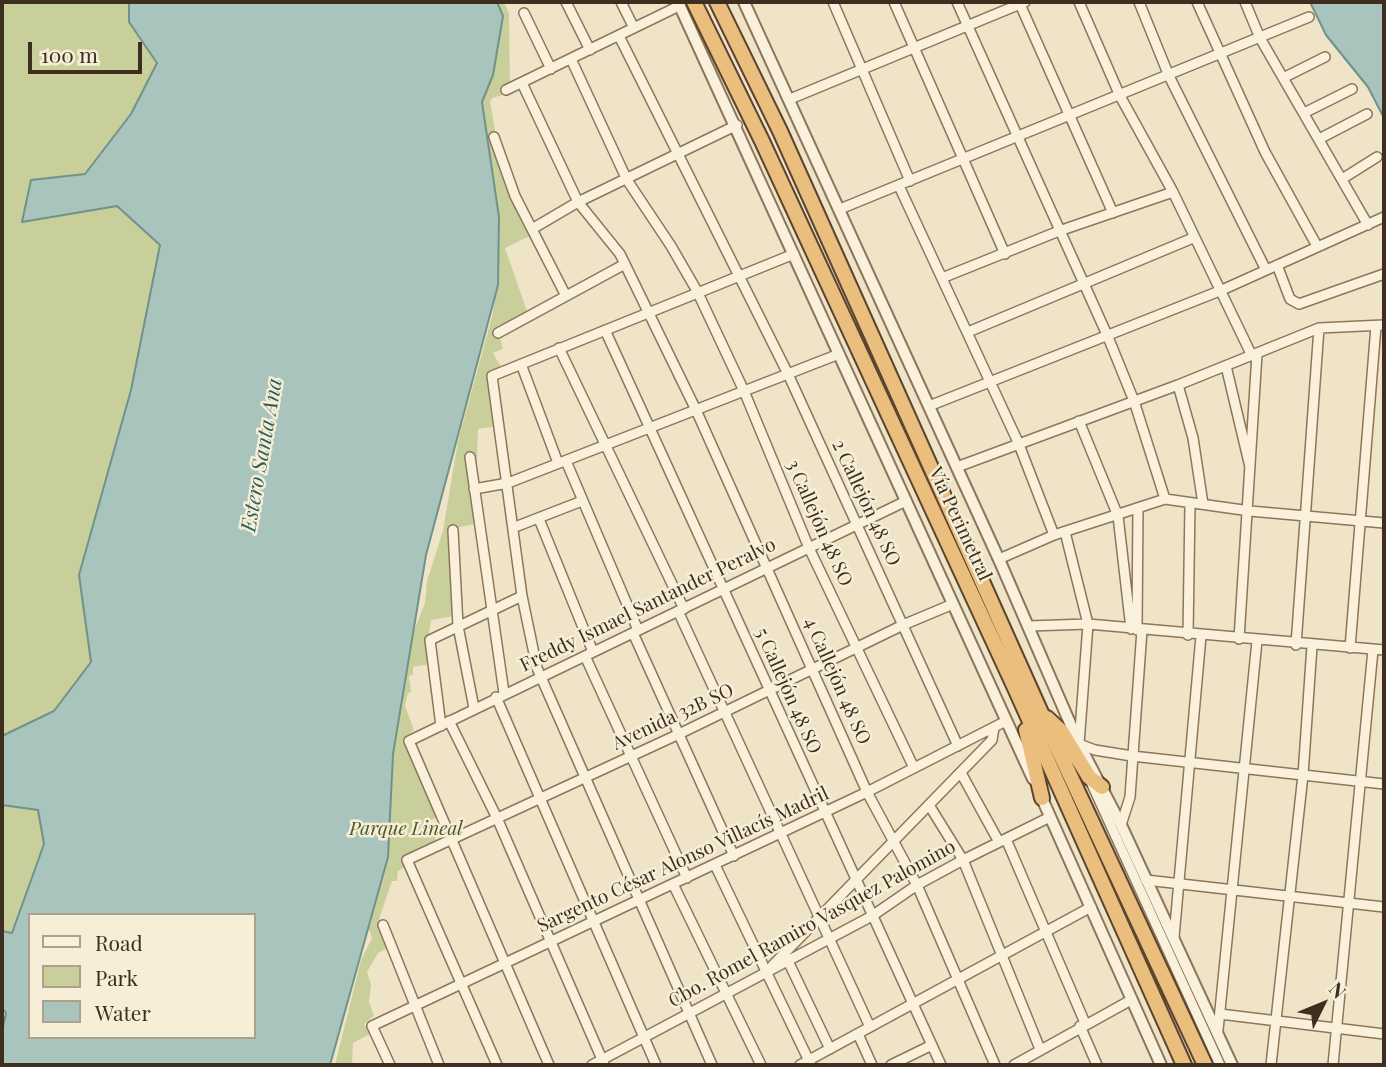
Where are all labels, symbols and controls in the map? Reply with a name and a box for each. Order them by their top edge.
scale bar [32,28,145,72]
text: 100 m [41,40,98,68]
water label: Estero Santa Ana [236,376,288,534]
street label: 2 Callejón 48 SO [827,436,905,570]
street label: 3 Callejón 48 SO [781,456,857,590]
street label: Vía Perimetral [924,464,996,584]
street label: Freddy Ismael Santander Peralvo [516,533,780,677]
street label: 4 Callejón 48 SO [799,614,875,748]
street label: 5 Callejón 48 SO [750,625,826,757]
street label: Avenida 32B SO [609,679,737,755]
street label: Sargento César Alonso Villacís Madril [534,782,832,938]
park label: Parque Lineal [349,818,463,840]
street label: Cbo. Romel Ramiro Vasquez Palomino [664,835,960,1013]
legend [28,913,256,1039]
text: Road [95,928,143,956]
text: Park [95,963,138,991]
north arrow [1288,969,1358,1039]
text: N [1324,976,1353,1004]
text: Water [95,998,151,1026]

